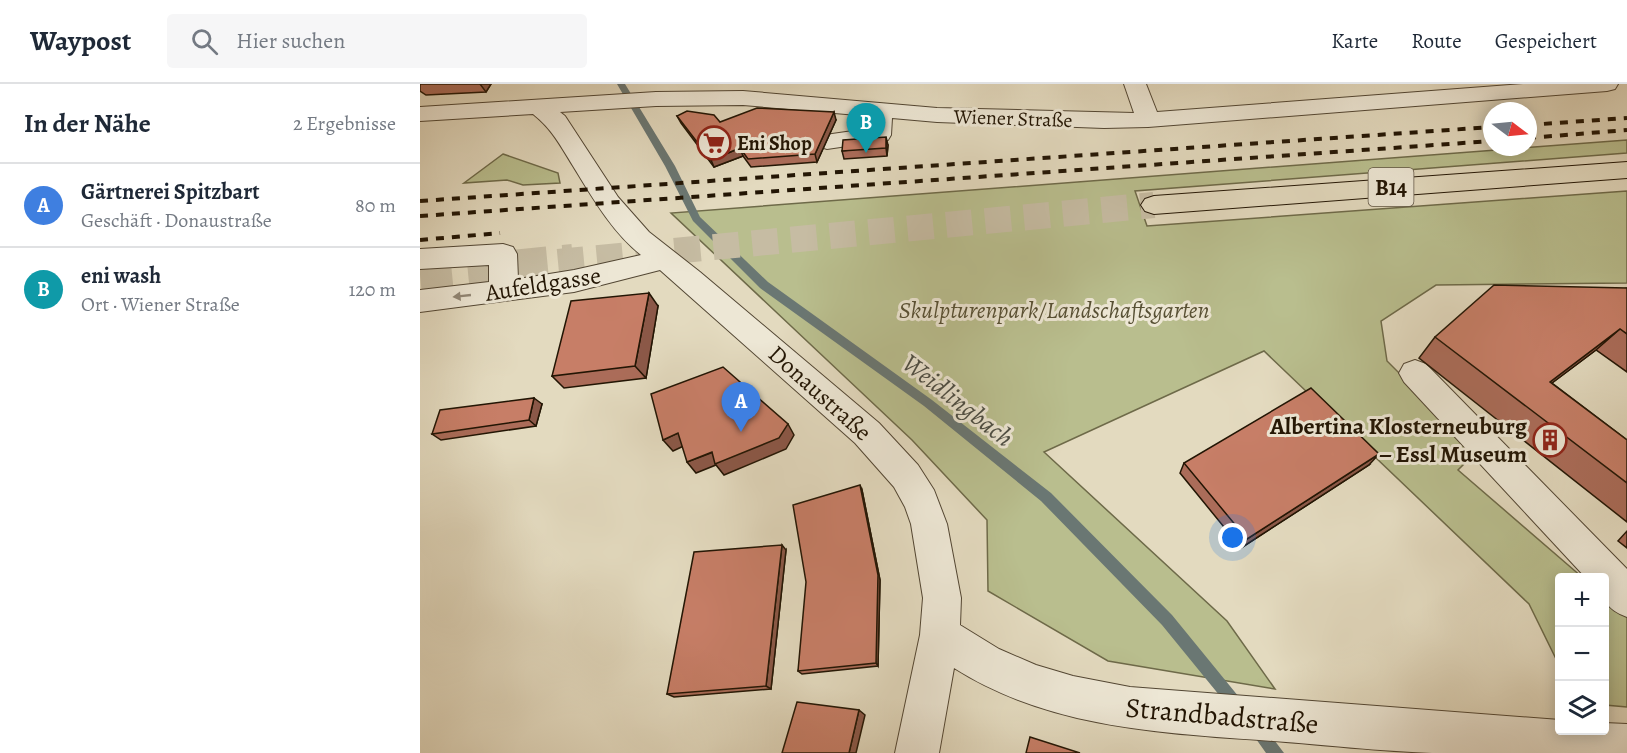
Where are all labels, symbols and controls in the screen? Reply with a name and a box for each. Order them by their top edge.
search box [167,14,587,68]
text: Waypost [30,22,131,60]
icon: search [188,25,221,58]
text: Hier suchen [236,26,345,56]
text: Karte [1331,27,1378,55]
text: Route [1411,27,1462,55]
text: Gespeichert [1495,27,1597,55]
north arrow [1483,102,1537,156]
street label: Wiener Straße [952,103,1073,134]
pin: B [846,104,886,153]
text: In der Nähe [24,106,151,141]
text: 2 Ergebnisse [293,110,396,137]
supermarket icon: Eni Shop [696,125,732,161]
place label: Eni Shop [737,130,812,157]
road number: B14 [1368,168,1414,206]
text: Gärtnerei Spitzbart [81,177,260,207]
text: A [37,192,50,219]
text: 80 m [355,192,396,219]
text: Geschäft · Donaustraße [81,207,272,234]
street label: Aufeldgasse [482,259,603,309]
text: eni wash [81,261,161,291]
text: B [37,276,50,303]
text: 120 m [348,276,396,303]
text: Ort · Wiener Straße [81,291,240,318]
one-way arrow [453,291,472,301]
park label: Skulpturenpark/Landschaftsgarten [899,294,1209,326]
street label: Donaustraße [761,338,879,448]
water label: Weidlingbach [895,346,1021,455]
pin: A [722,382,760,432]
place label: Albertina Klosterneuburg – Essl Museum [1269,410,1528,470]
building icon: Albertina Klosterneuburg – Essl Museum [1532,422,1568,458]
your location [1218,523,1247,552]
map controls [1555,573,1609,735]
button: + [1555,573,1609,627]
button: − [1555,627,1609,681]
button: layers [1555,681,1609,735]
street label: Strandbadstraße [1124,689,1320,743]

